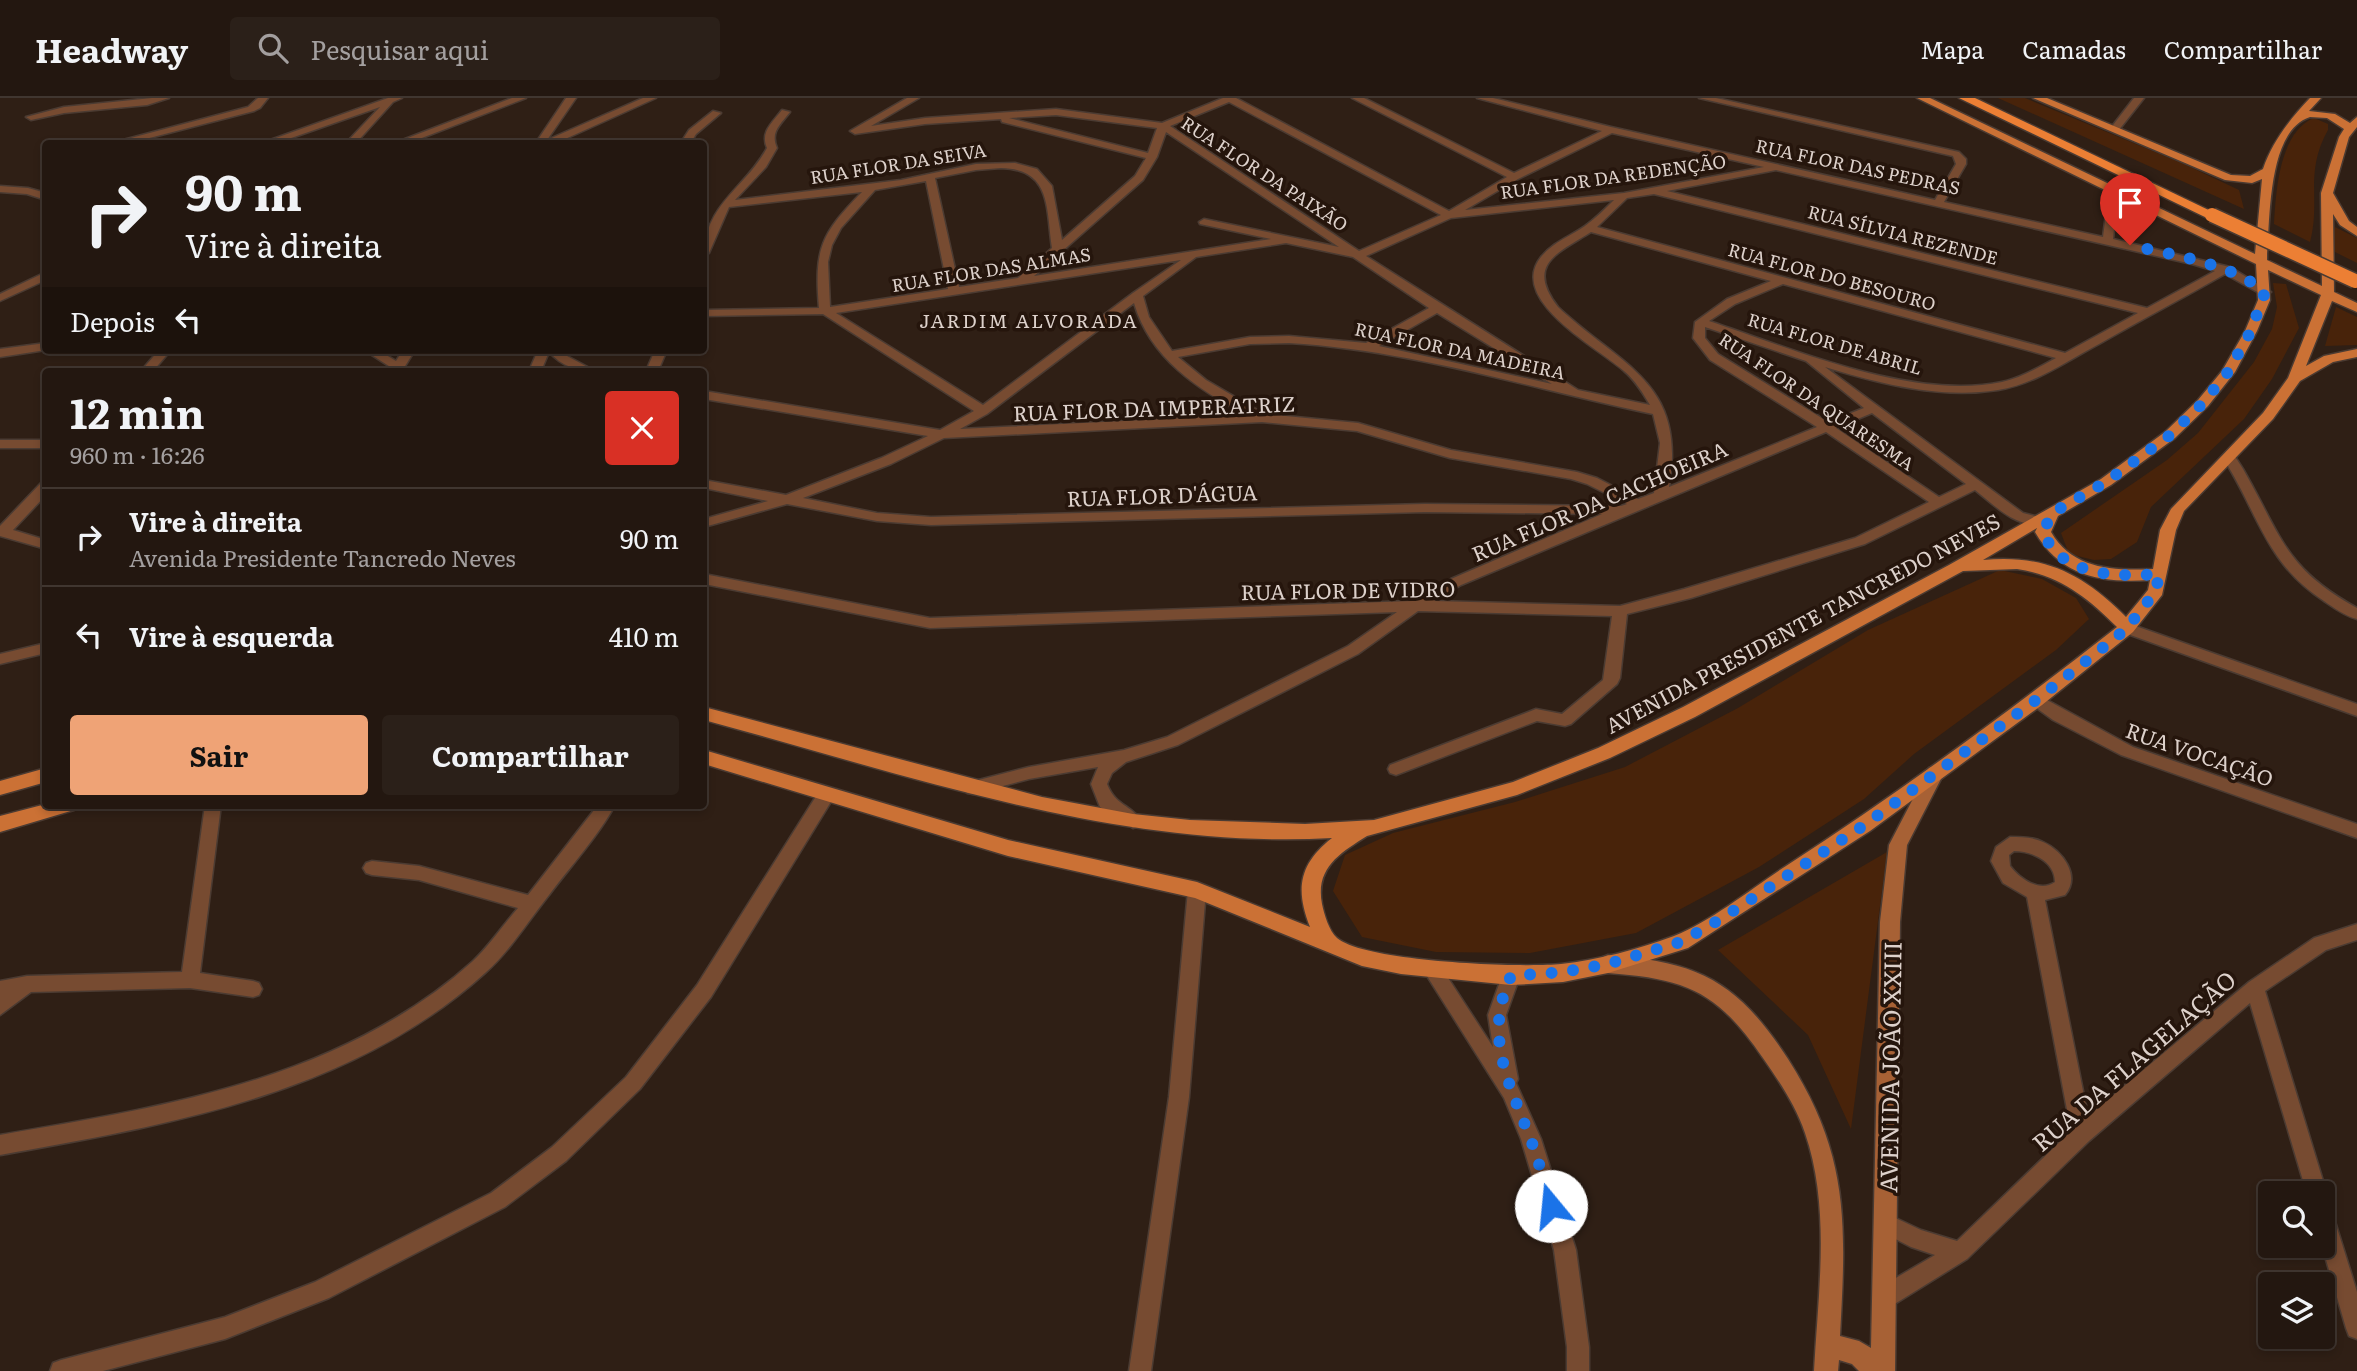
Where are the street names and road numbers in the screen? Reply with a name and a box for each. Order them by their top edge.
street label: RUA FLOR DA PAIXÃO [1176,109,1354,237]
street label: RUA FLOR DAS PEDRAS [1753,131,1963,201]
street label: RUA FLOR DA SEIVA [808,136,988,190]
street label: RUA FLOR DA REDENÇÃO [1498,147,1728,205]
street label: RUA SÍLVIA REZENDE [1805,197,2001,271]
street label: RUA FLOR DO BESOURO [1725,235,1939,317]
street label: RUA FLOR DAS ALMAS [889,240,1093,298]
street label: RUA FLOR DE ABRIL [1745,305,1925,381]
street label: RUA FLOR DA MADEIRA [1352,314,1568,386]
street label: RUA FLOR DA QUARESMA [1714,325,1920,477]
street label: RUA FLOR DA IMPERATRIZ [1012,387,1296,427]
street label: RUA FLOR DA CACHOEIRA [1466,432,1732,568]
street label: RUA FLOR D'ÁGUA [1066,475,1258,513]
street label: AVENIDA PRESIDENTE TANCREDO NEVES [1599,504,2005,740]
street label: RUA FLOR DE VIDRO [1240,572,1456,606]
street label: RUA VOCAÇÃO [2122,713,2278,793]
street label: AVENIDA JOÃO XXIII [1869,941,1909,1193]
street label: RUA DA FLAGELAÇÃO [2023,961,2243,1159]

